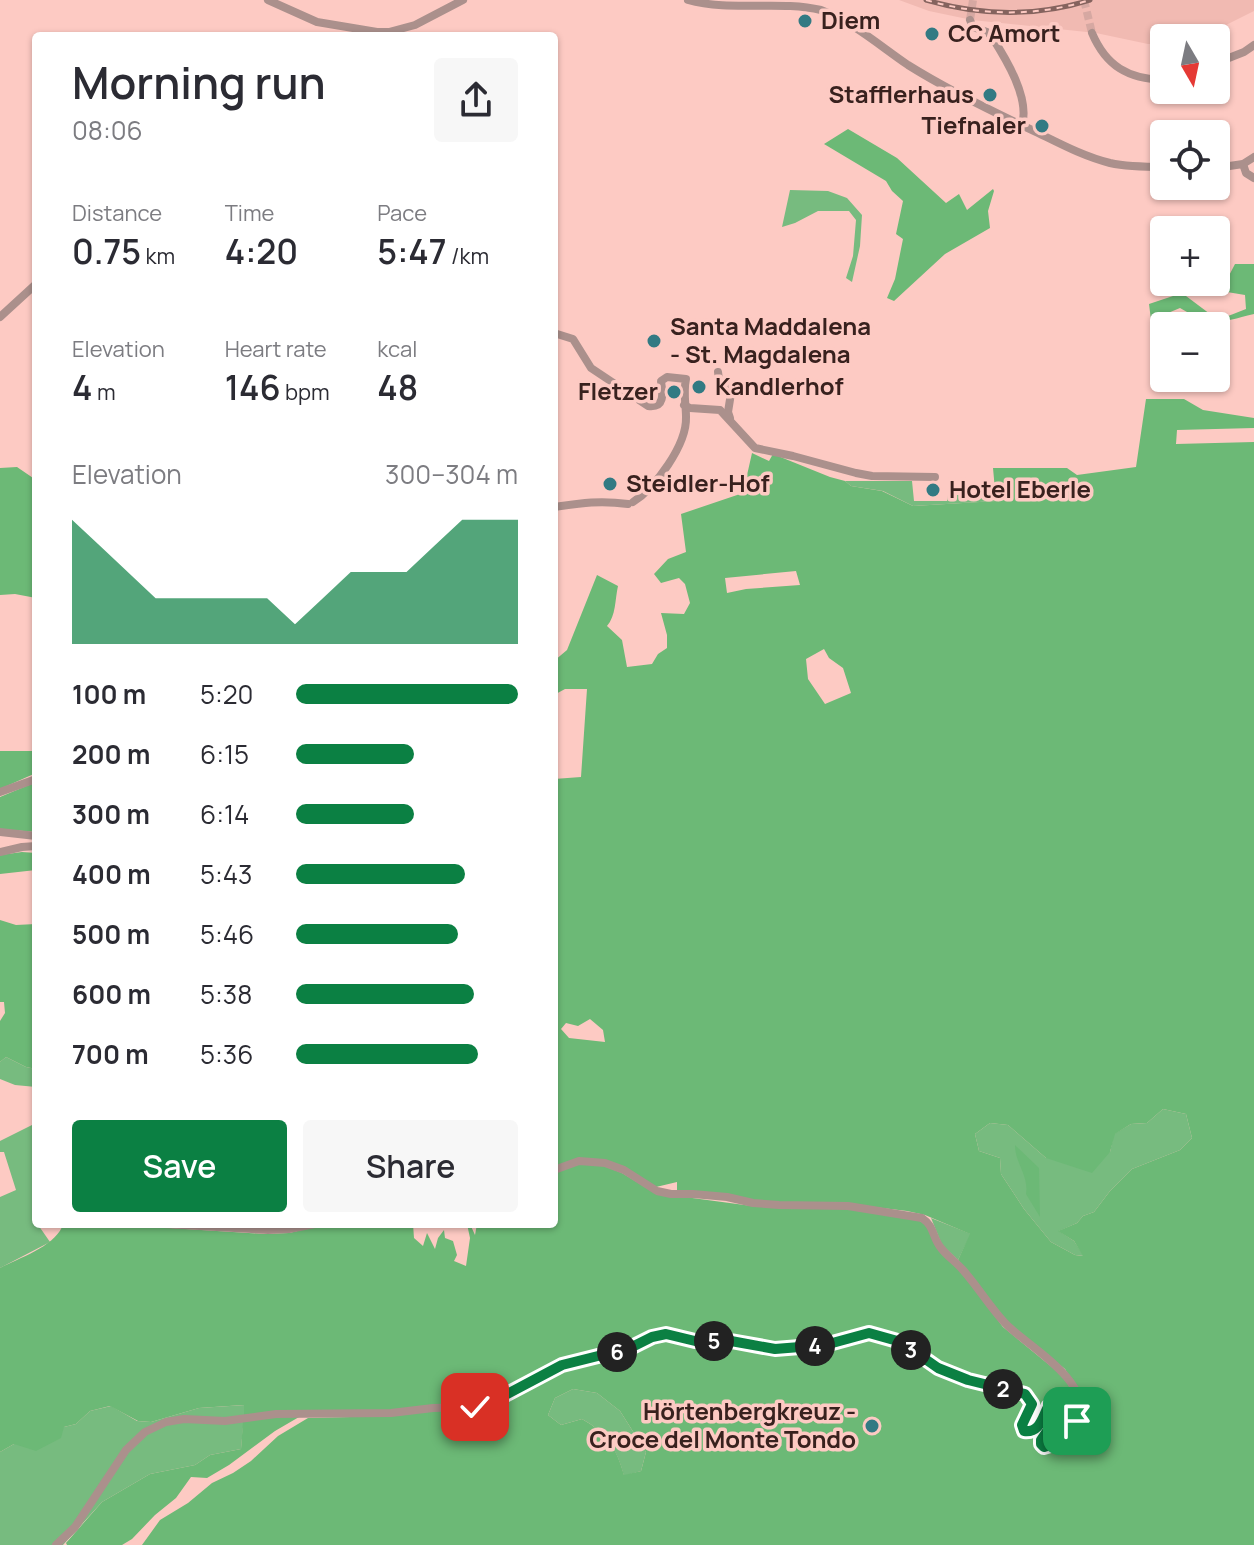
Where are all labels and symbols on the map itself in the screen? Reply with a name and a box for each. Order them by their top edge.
place label: Diem [821,3,880,36]
marker: Diem [796,12,814,30]
place label: CC Amort [948,16,1061,49]
north arrow [1150,24,1230,104]
marker: CC Amort [923,25,941,43]
place label: Stafflerhaus [829,77,974,110]
marker: Stafflerhaus [981,86,999,104]
place label: Tiefnaler [922,108,1026,141]
marker: Tiefnaler [1033,117,1051,135]
place label: Santa Maddalena - St. Magdalena [670,309,871,370]
marker: Santa Maddalena - St. Magdalena [645,332,663,350]
place label: Kandlerhof [715,369,844,402]
place label: Fletzer [578,374,658,407]
marker: Kandlerhof [690,378,708,396]
marker: Fletzer [665,383,683,401]
place label: Steidler-Hof [626,466,770,499]
place label: Hotel Eberle [949,472,1091,505]
marker: Steidler-Hof [601,475,619,493]
marker: Hotel Eberle [924,481,942,499]
pin: 5 [694,1321,734,1361]
pin: 4 [795,1326,835,1366]
pin: 3 [891,1330,931,1370]
pin: 6 [597,1332,637,1372]
pin: 2 [983,1369,1023,1409]
pin [441,1373,509,1441]
pin [1043,1387,1111,1455]
place label: Hörtenbergkreuz - Croce del Monte Tondo [589,1394,856,1455]
marker: Hörtenbergkreuz - Croce del Monte Tondo [863,1417,881,1435]

